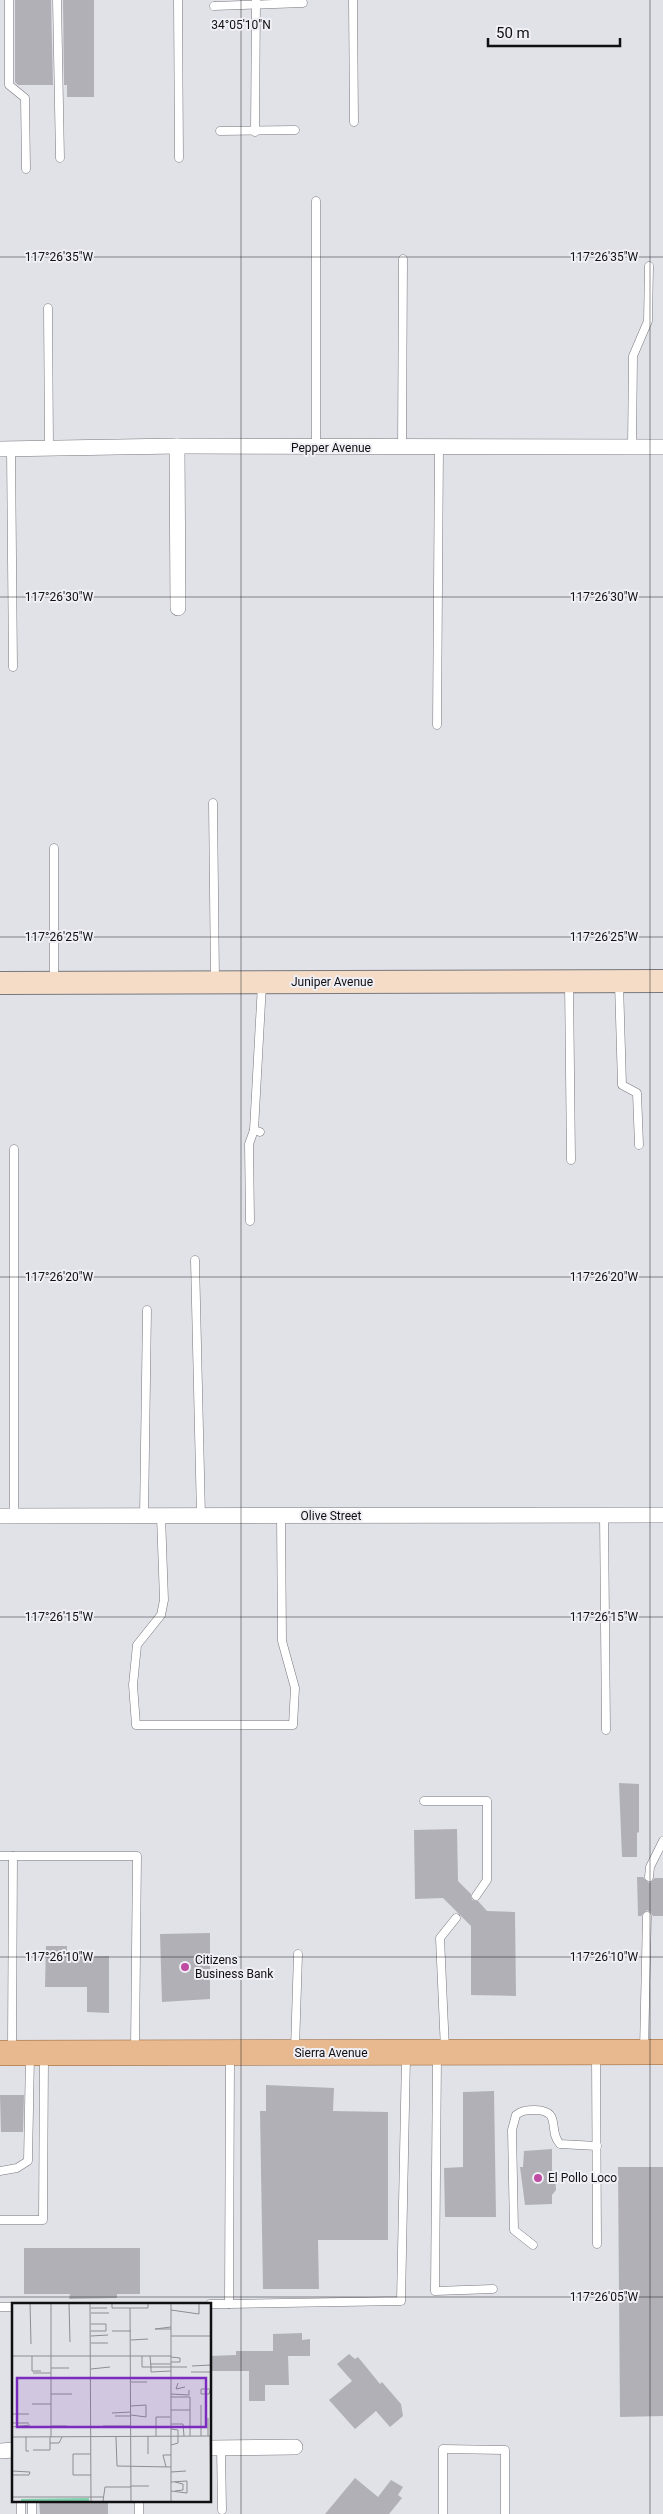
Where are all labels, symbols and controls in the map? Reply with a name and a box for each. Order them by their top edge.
scale bar [488,15,620,47]
text: 34°05'10"N [211,18,271,32]
text: 50 m [496,24,530,42]
text: 117°26'35"W [25,250,93,264]
text: 117°26'35"W [570,250,638,264]
street label: Pepper Avenue [291,441,371,455]
text: 117°26'30"W [25,590,93,604]
text: 117°26'30"W [570,590,638,604]
text: 117°26'25"W [25,930,93,944]
text: 117°26'25"W [570,930,638,944]
street label: Juniper Avenue [291,975,373,989]
text: 117°26'20"W [25,1270,93,1284]
text: 117°26'20"W [570,1270,638,1284]
street label: Olive Street [301,1509,361,1523]
text: 117°26'15"W [25,1610,93,1624]
text: 117°26'15"W [570,1610,638,1624]
text: 117°26'10"W [25,1950,93,1964]
text: 117°26'10"W [570,1950,638,1964]
place label: Citizens Business Bank [195,1953,274,1981]
marker: Citizens Business Bank [179,1961,191,1973]
street label: Sierra Avenue [294,2046,368,2060]
place label: El Pollo Loco [548,2171,617,2185]
marker: El Pollo Loco [532,2172,544,2184]
text: 117°26'05"W [570,2290,638,2304]
inset map [12,2303,211,2502]

